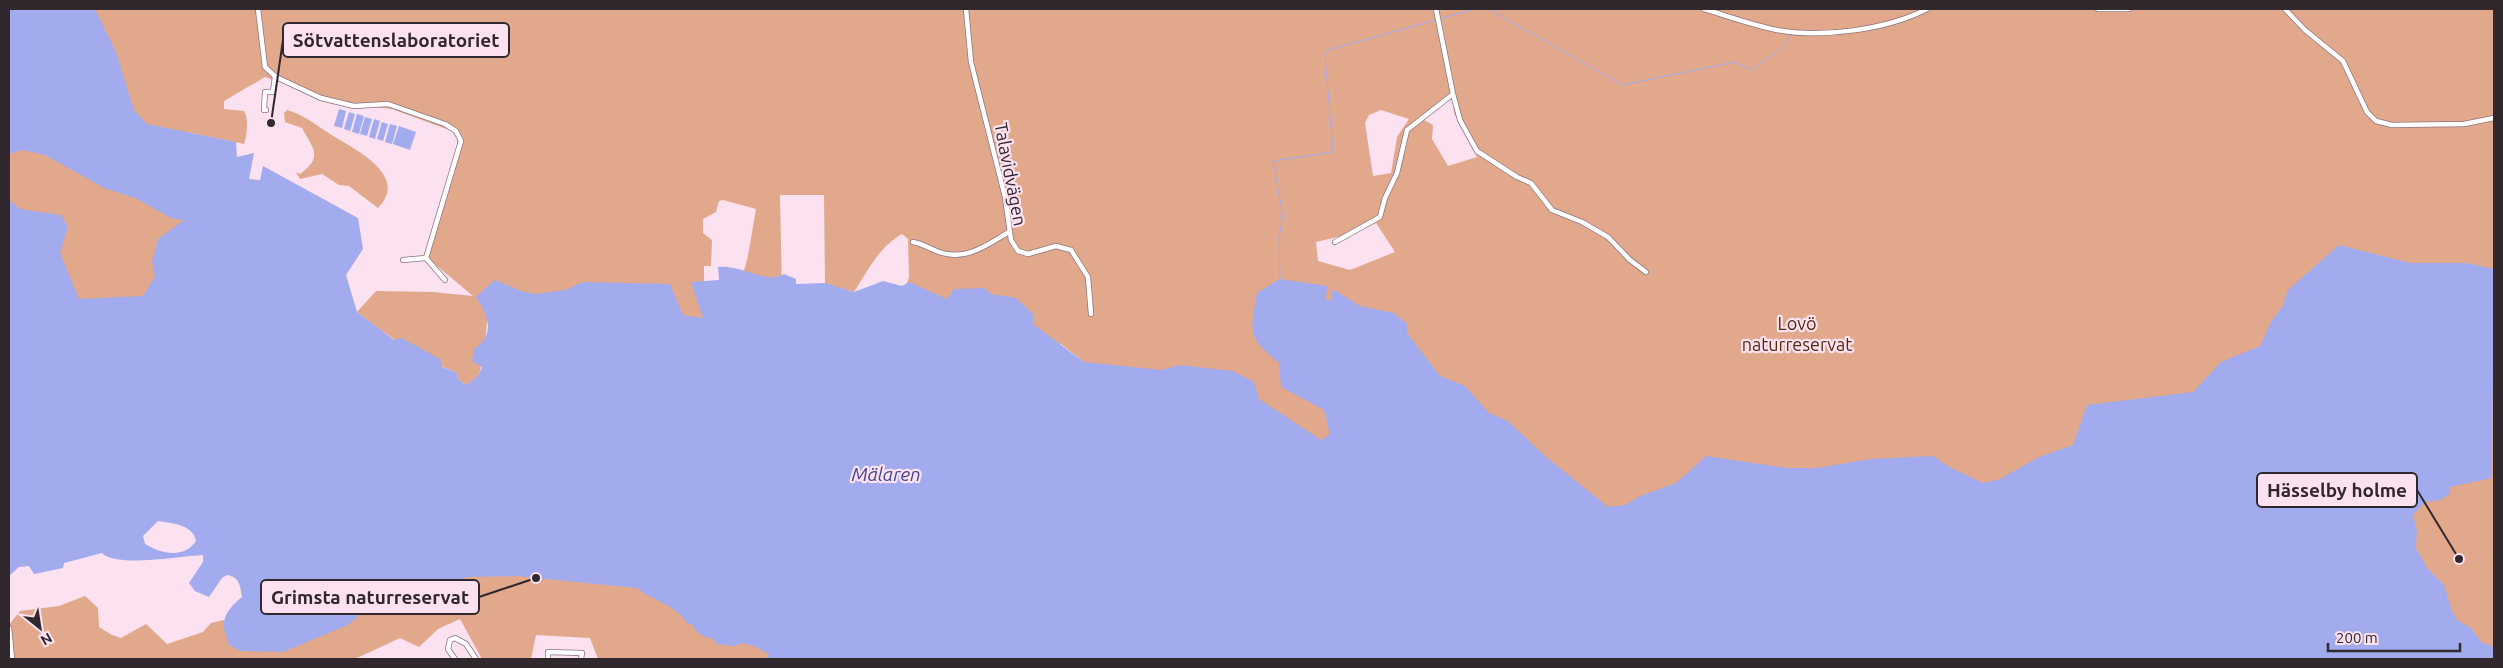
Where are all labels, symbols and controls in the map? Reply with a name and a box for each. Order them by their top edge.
callout: Sötvattenslaboratoriet [283,23,509,57]
text: Sötvattenslaboratoriet [293,29,499,51]
street label: Talavidvägen [991,121,1031,227]
park label: Lovö naturreservat [1742,313,1852,354]
water label: Mälaren [851,463,921,485]
callout: Hässelby holme [2257,473,2417,507]
text: Hässelby holme [2267,479,2407,501]
callout: Grimsta naturreservat [261,580,479,614]
text: Grimsta naturreservat [271,586,469,608]
north arrow [15,603,65,653]
scale bar [2328,620,2460,652]
text: 200 m [2336,629,2378,646]
text: N [38,630,55,649]

